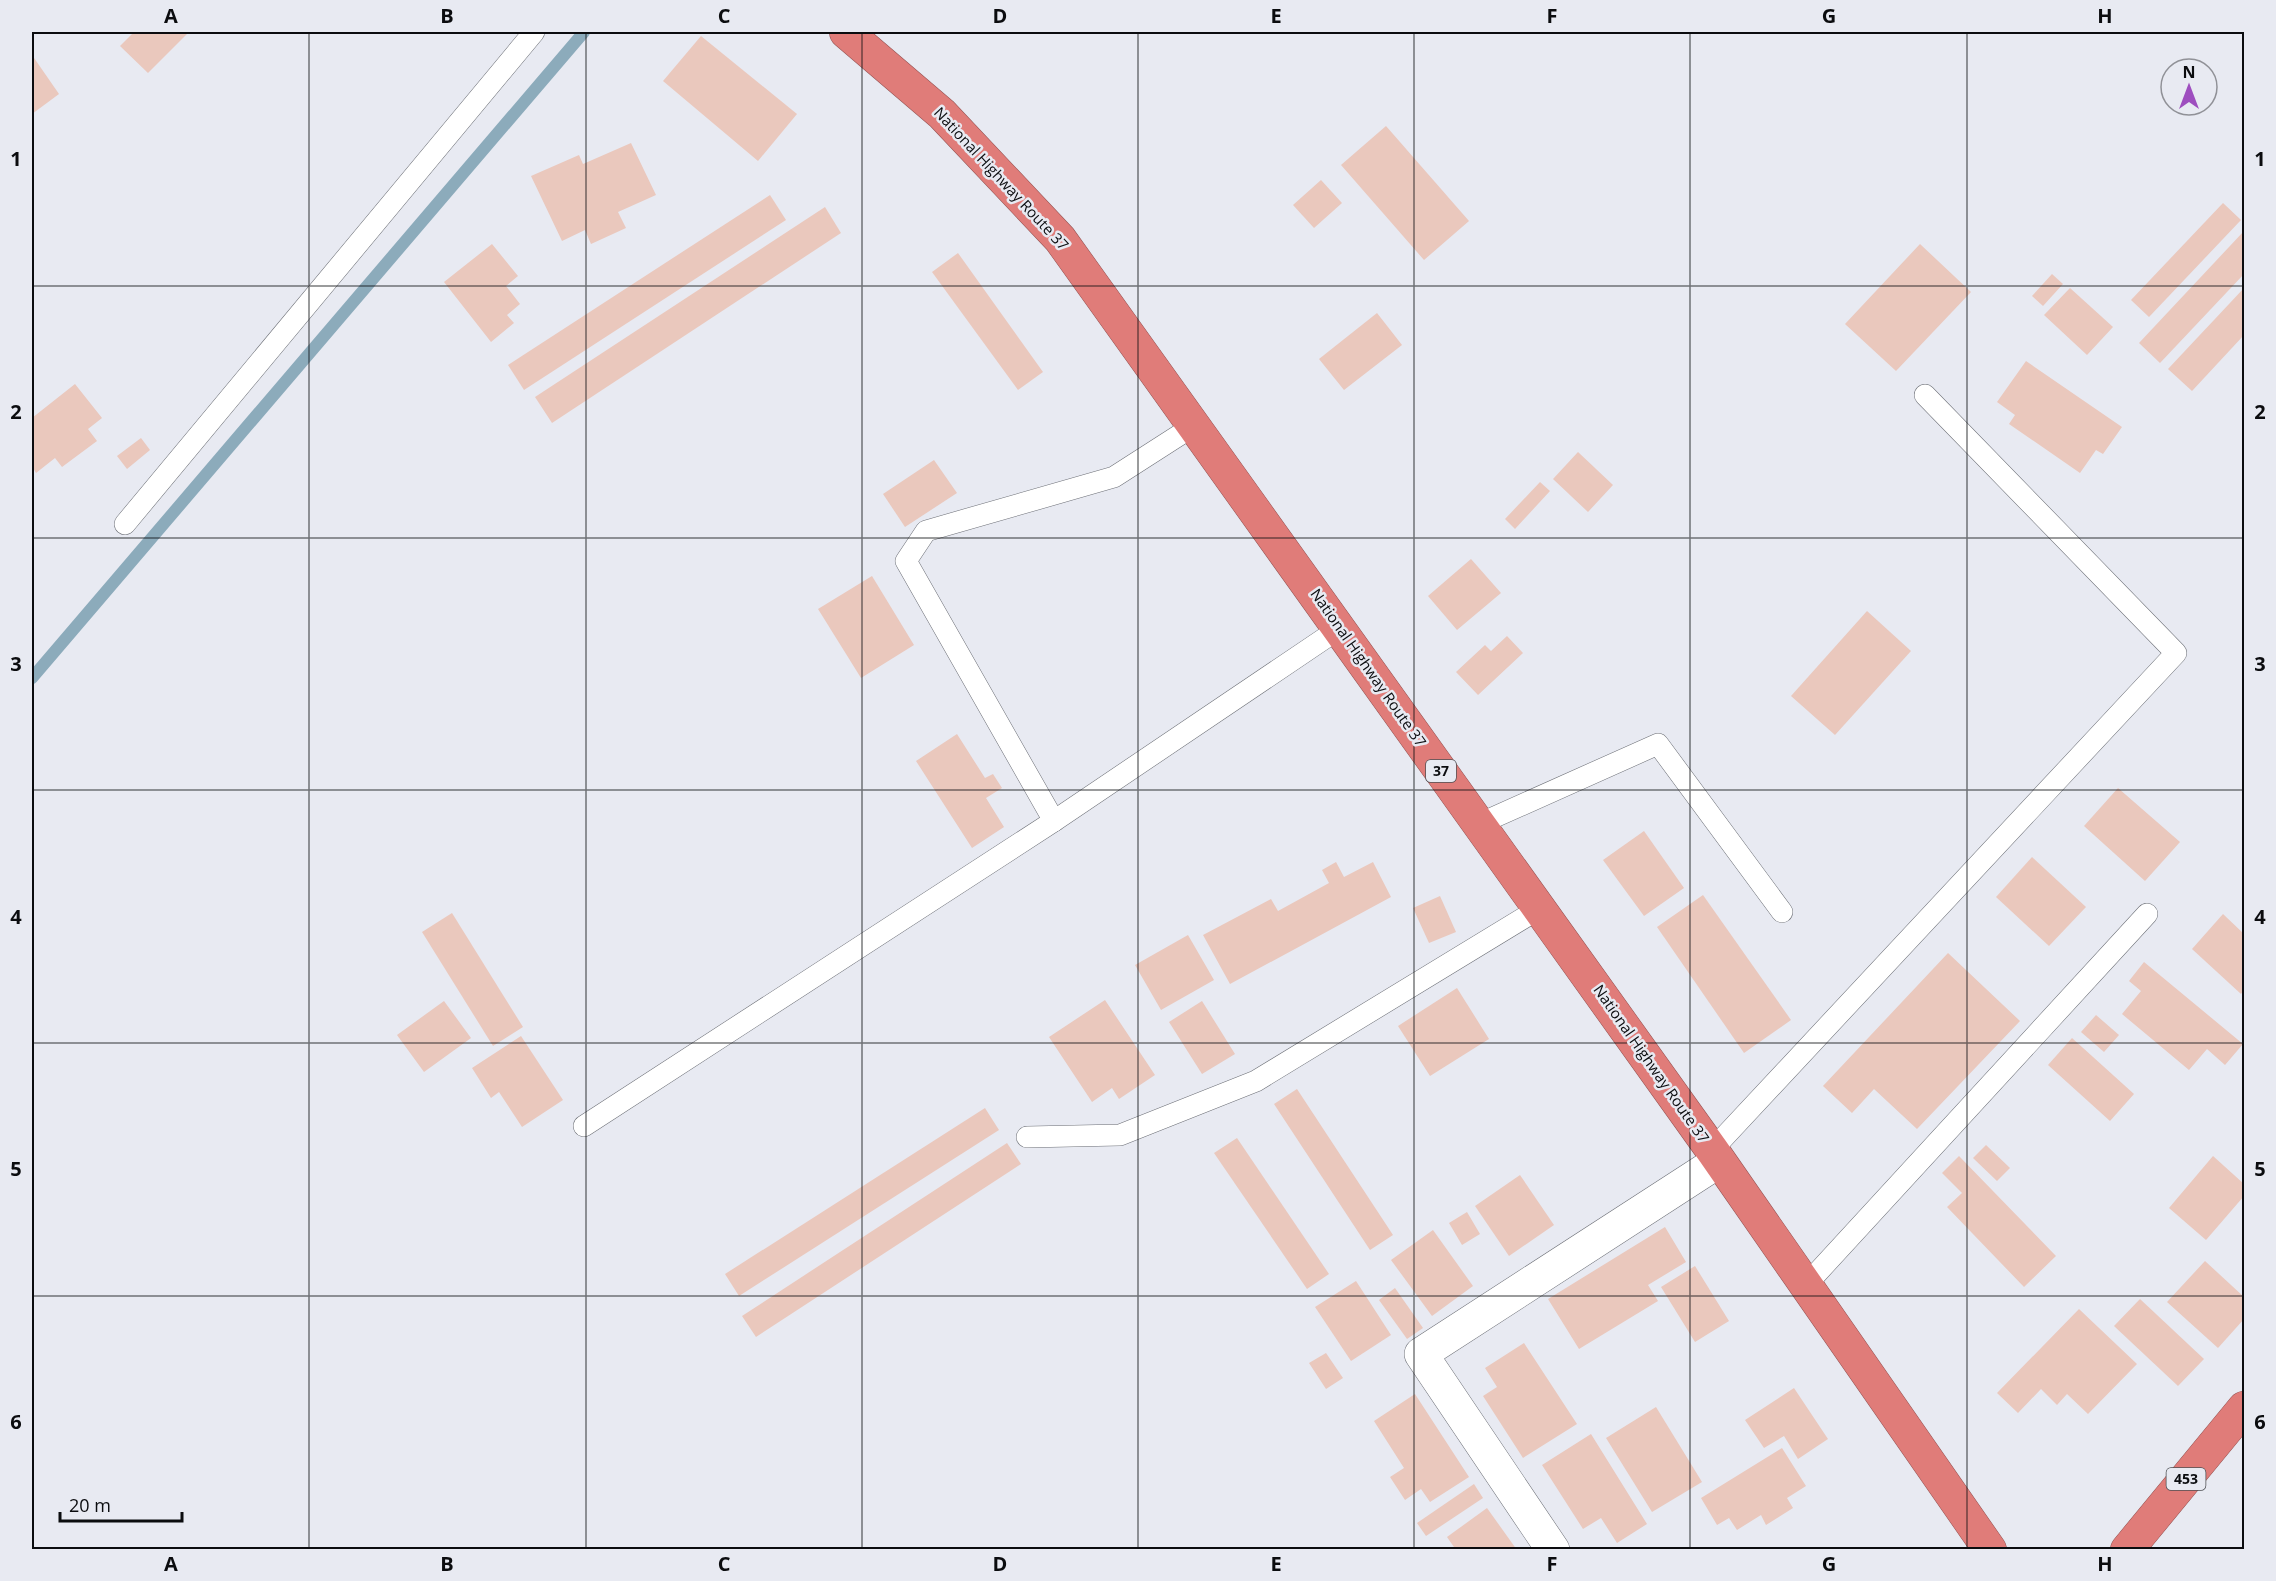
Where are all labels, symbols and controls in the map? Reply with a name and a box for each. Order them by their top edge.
text: A [164,2,178,29]
text: B [440,2,454,29]
text: C [718,2,731,29]
text: D [993,2,1007,29]
text: E [1270,2,1282,29]
text: F [1547,2,1557,29]
text: G [1822,2,1836,29]
text: H [2097,2,2113,29]
north arrow [2159,57,2219,117]
text: N [2182,61,2196,83]
street label: National Highway Route 37 [930,102,1073,254]
text: 1 [10,145,22,172]
text: 1 [2254,145,2266,172]
text: 2 [10,398,22,425]
text: 2 [2254,398,2266,425]
street label: National Highway Route 37 [1306,584,1431,751]
text: 3 [10,650,22,677]
text: 3 [2254,650,2266,677]
road number: 37 [1426,760,1456,782]
text: 4 [10,903,22,930]
text: 4 [2254,903,2266,930]
street label: National Highway Route 37 [1589,980,1714,1147]
text: 5 [10,1155,22,1182]
text: 5 [2254,1155,2266,1182]
text: 6 [10,1408,22,1435]
text: 6 [2254,1408,2266,1435]
road number: 453 [2166,1468,2206,1490]
scale bar [60,1485,182,1523]
text: 20 m [69,1493,111,1517]
text: A [164,1550,178,1577]
text: B [440,1550,454,1577]
text: C [718,1550,731,1577]
text: D [993,1550,1007,1577]
text: E [1270,1550,1282,1577]
text: F [1547,1550,1557,1577]
text: G [1822,1550,1836,1577]
text: H [2097,1550,2113,1577]

